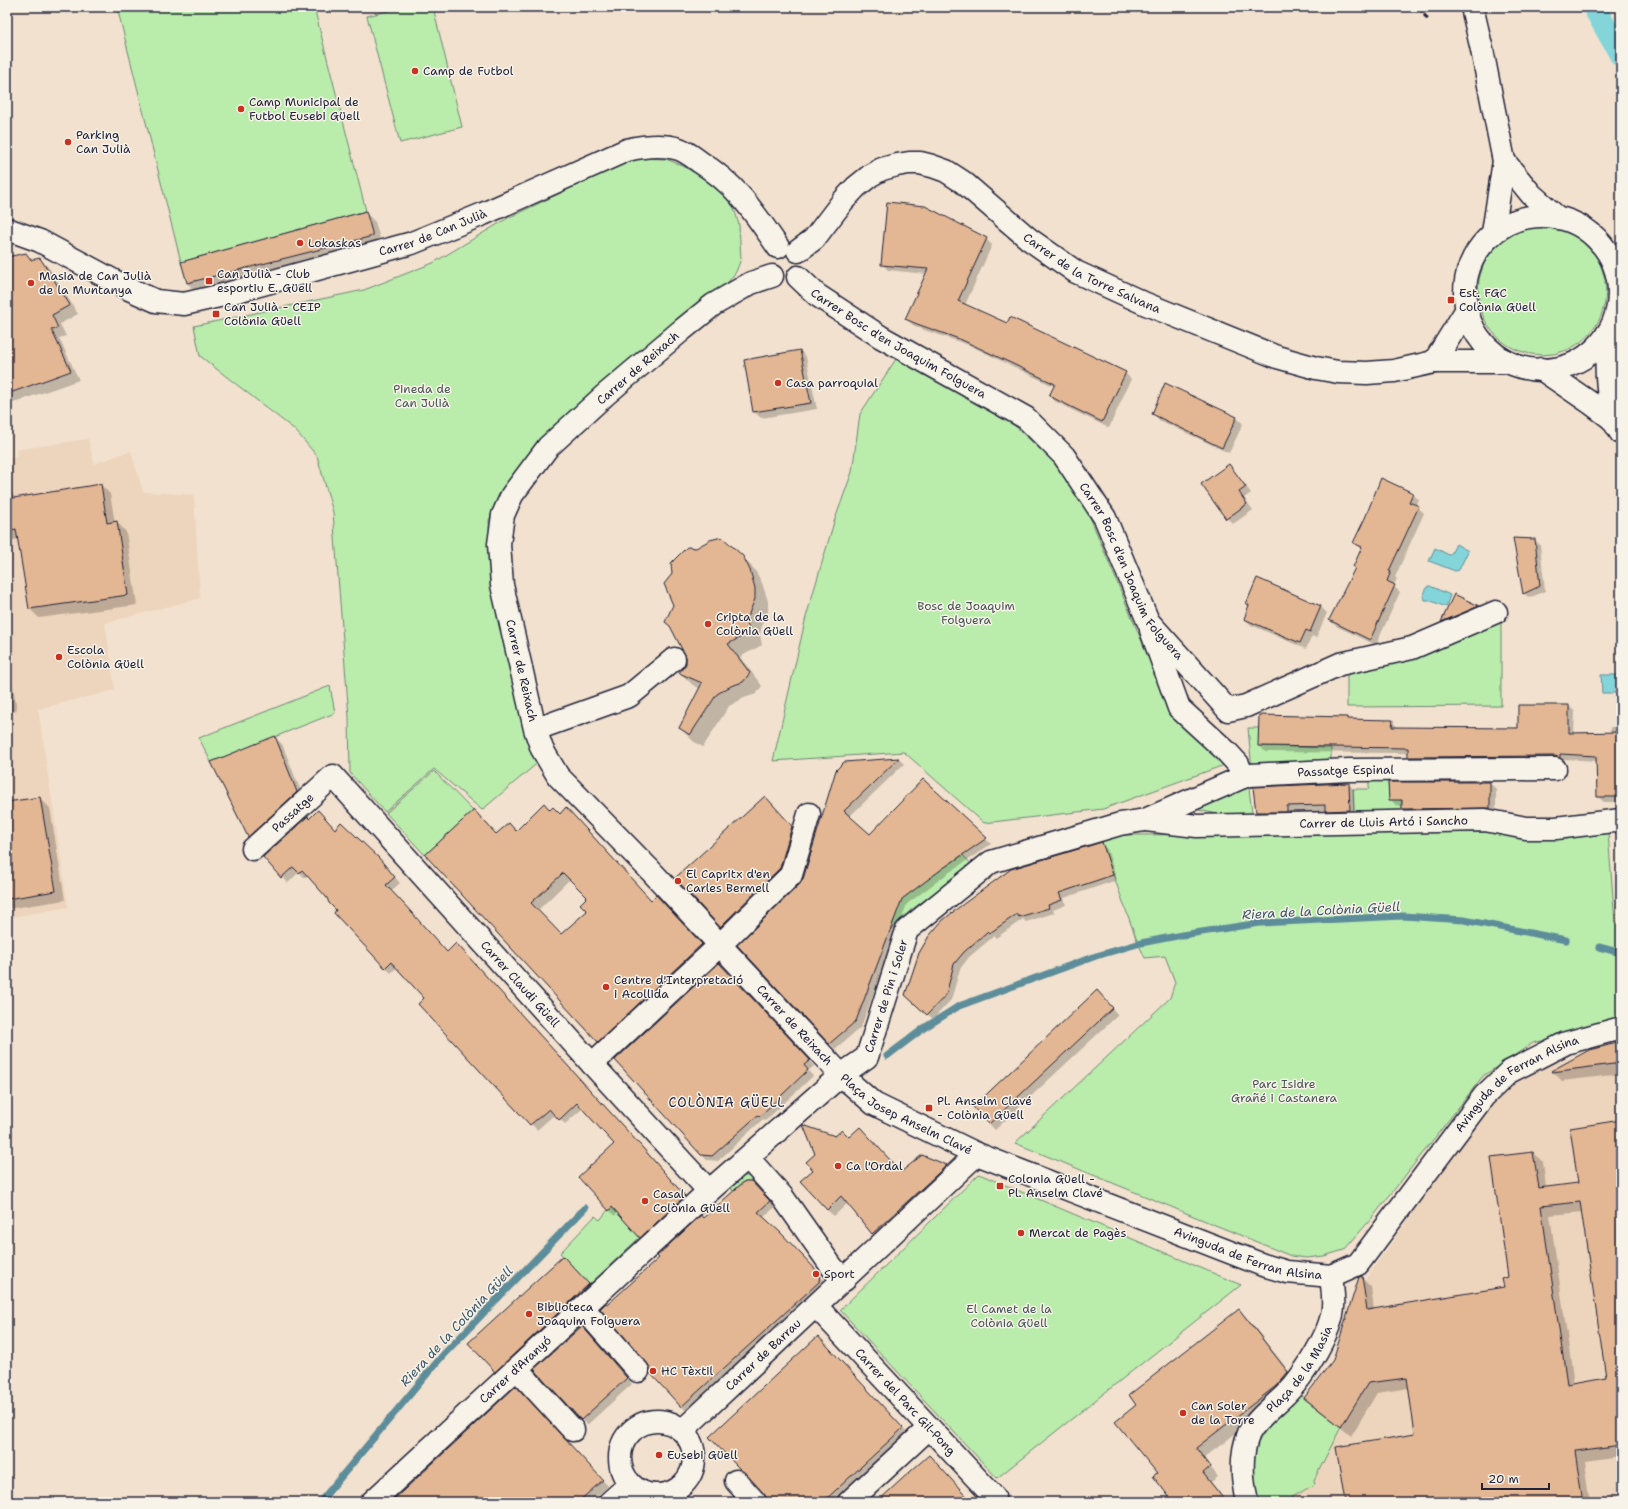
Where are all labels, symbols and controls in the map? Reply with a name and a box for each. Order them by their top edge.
place label: Camp de Futbol [423,63,514,79]
marker: Camp de Futbol [410,66,420,76]
place label: Camp Municipal de Futbol Eusebi Güell [249,94,360,124]
marker: Camp Municipal de Futbol Eusebi Güell [236,104,246,114]
place label: Parking Can Julià [76,127,131,157]
marker: Parking Can Julià [63,137,73,147]
street label: Carrer de Can Julià [377,205,490,260]
street label: Carrer de la Torre Salvana [1020,229,1163,317]
place label: Lokaskas [308,235,361,251]
marker: Lokaskas [295,238,305,248]
place label: Can Julià - Club esportiu E. Güell [217,266,312,296]
place label: Masia de Can Julià de la Muntanya [39,268,152,298]
marker: Can Julià - Club esportiu E. Güell [204,276,214,286]
marker: Masia de Can Julià de la Muntanya [26,278,36,288]
street label: Carrer Bosc d'en Joaquim Folguera [807,285,989,402]
place label: Est. FGC Colònia Güell [1459,285,1536,315]
marker: Est. FGC Colònia Güell [1446,295,1456,305]
place label: Can Julià - CEIP Colònia Güell [224,299,321,329]
marker: Can Julià - CEIP Colònia Güell [211,309,221,319]
street label: Carrer de Reixach [593,328,683,408]
place label: Casa parroquial [786,375,878,391]
marker: Casa parroquial [773,378,783,388]
park label: Pineda de Can Julià [393,381,451,411]
street label: Carrer Bosc d'en Joaquim Folguera [1076,479,1187,664]
park label: Bosc de Joaquim Folguera [917,598,1015,628]
place label: Cripta de la Colònia Güell [716,609,793,639]
street label: Carrer de Reixach [502,618,541,723]
marker: Cripta de la Colònia Güell [703,619,713,629]
place label: Escola Colònia Güell [67,642,144,672]
marker: Escola Colònia Güell [54,652,64,662]
street label: Passatge Espinal [1297,762,1395,781]
street label: Passatge [268,789,317,836]
street label: Carrer de Lluis Artó i Sancho [1299,812,1468,832]
place label: El Capritx d'en Carles Bermell [686,866,770,896]
marker: El Capritx d'en Carles Bermell [673,876,683,886]
water label: Riera de la Colònia Güell [1241,898,1401,923]
street label: Carrer Claudi Güell [477,937,563,1031]
street label: Carrer de Pin i Soler [861,937,912,1055]
place label: Centre d'Interpretació i Acollida [614,972,743,1002]
street label: Carrer de Reixach [753,981,836,1069]
marker: Centre d'Interpretació i Acollida [601,982,611,992]
street label: Avinguda de Ferran Alsina [1451,1032,1581,1136]
street label: Plaça Josep Anselm Clavé [837,1070,975,1159]
park label: Parc Isidre Grañé i Castanera [1231,1076,1338,1106]
district label: COLÒNIA GÜELL [669,1093,785,1111]
place label: Pl. Anselm Clavé - Colònia Güell [937,1093,1032,1123]
marker: Pl. Anselm Clavé - Colònia Güell [924,1103,934,1113]
place label: Ca l'Ordal [846,1158,903,1174]
marker: Ca l'Ordal [833,1161,843,1171]
place label: Colonia Güell - Pl. Anselm Clavé [1008,1171,1103,1201]
marker: Colonia Güell - Pl. Anselm Clavé [995,1181,1005,1191]
place label: Casal Colònia Güell [653,1186,730,1216]
marker: Casal Colònia Güell [640,1196,650,1206]
street label: Avinguda de Ferran Alsina [1172,1223,1323,1283]
place label: Mercat de Pagès [1029,1225,1126,1241]
marker: Mercat de Pagès [1016,1228,1026,1238]
water label: Riera de la Colònia Güell [396,1263,517,1390]
place label: Sport [824,1266,855,1282]
marker: Sport [811,1269,821,1279]
place label: Biblioteca Joaquim Folguera [537,1299,641,1329]
park label: El Camet de la Colònia Güell [966,1301,1052,1331]
marker: Biblioteca Joaquim Folguera [524,1309,534,1319]
street label: Carrer de Barrau [722,1315,805,1394]
street label: Plaça de la Masia [1263,1323,1336,1416]
street label: Carrer d'Aranyó [476,1332,555,1407]
street label: Carrer del Parc Gil-Pong [851,1345,959,1459]
place label: HC Tèxtil [661,1363,713,1379]
marker: HC Tèxtil [648,1366,658,1376]
place label: Can Soler de la Torre [1191,1398,1255,1428]
marker: Can Soler de la Torre [1178,1408,1188,1418]
place label: Eusebi Güell [667,1447,738,1463]
marker: Eusebi Güell [654,1450,664,1460]
scale bar [1482,1465,1549,1491]
text: 20 m [1488,1471,1519,1487]

